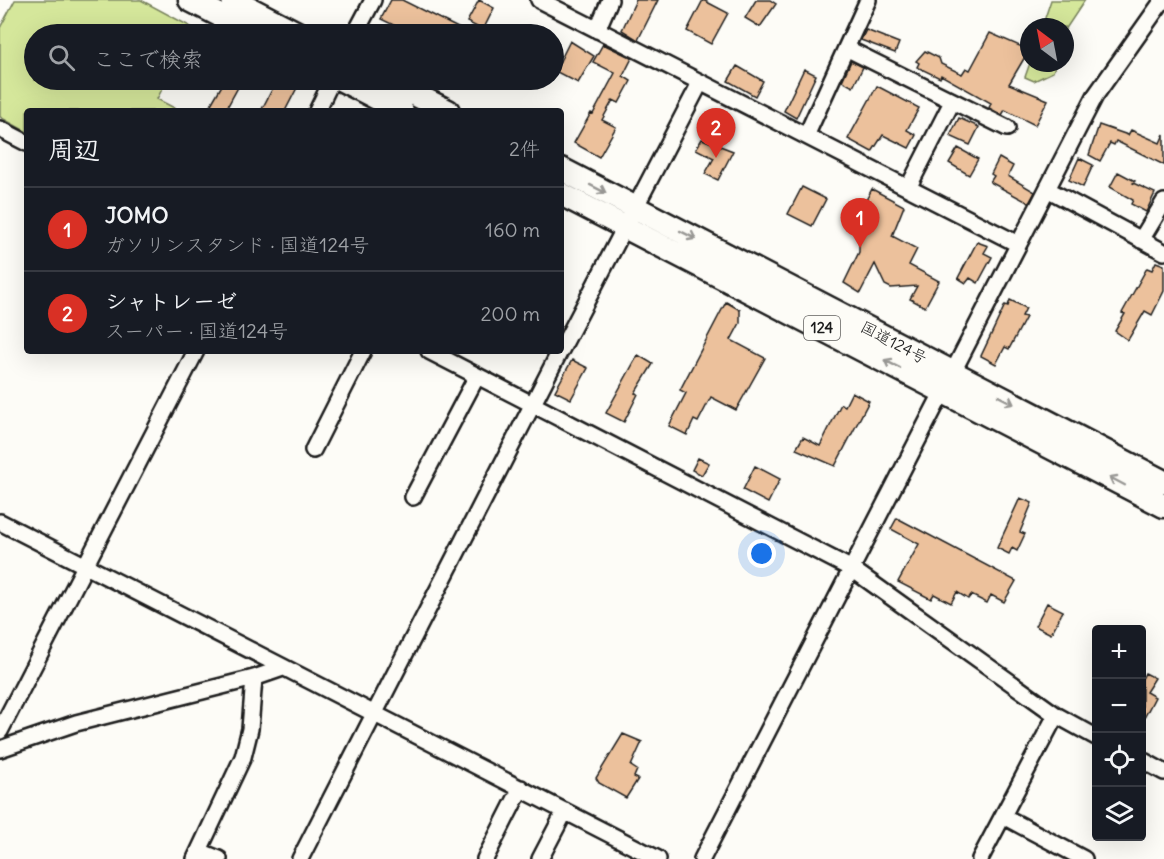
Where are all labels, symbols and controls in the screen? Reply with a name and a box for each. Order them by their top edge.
north arrow [1020,18,1074,72]
search box [24,24,564,90]
icon: search [45,41,78,74]
text: ここで検索 [93,45,203,73]
pin: 2 [696,108,736,158]
text: 周辺 [48,133,100,166]
text: 2件 [509,136,540,161]
one-way arrow [589,183,607,195]
pin: 1 [840,198,880,248]
text: JOMO [105,201,168,229]
text: 1 [64,217,71,242]
text: 160 m [485,217,540,242]
one-way arrow [679,229,696,241]
text: ガソリンスタンド · 国道124号 [105,232,370,257]
text: シャトレーゼ [105,287,237,315]
text: 2 [62,301,73,326]
text: 200 m [480,301,540,326]
road number: 124 [804,316,840,340]
street label: 国道124号 [857,316,931,368]
text: スーパー · 国道124号 [105,318,288,343]
one-way arrow [883,358,901,370]
one-way arrow [996,395,1014,406]
one-way arrow [1108,475,1126,486]
your location [747,539,776,568]
map controls [1092,625,1146,841]
button: + [1092,625,1146,679]
button: − [1092,679,1146,733]
button: locate [1092,733,1146,787]
button: layers [1092,787,1146,841]

